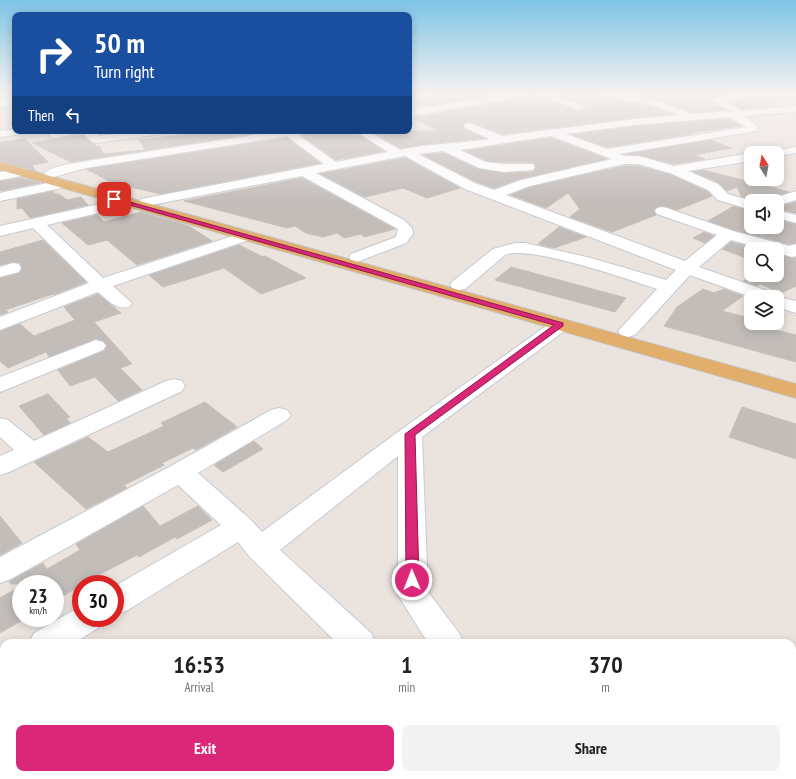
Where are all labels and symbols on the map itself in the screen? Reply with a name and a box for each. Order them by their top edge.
north arrow [744,146,784,186]
pin [97,182,131,216]
position arrow [391,559,433,601]
speed limit sign: 30 [72,575,124,627]

